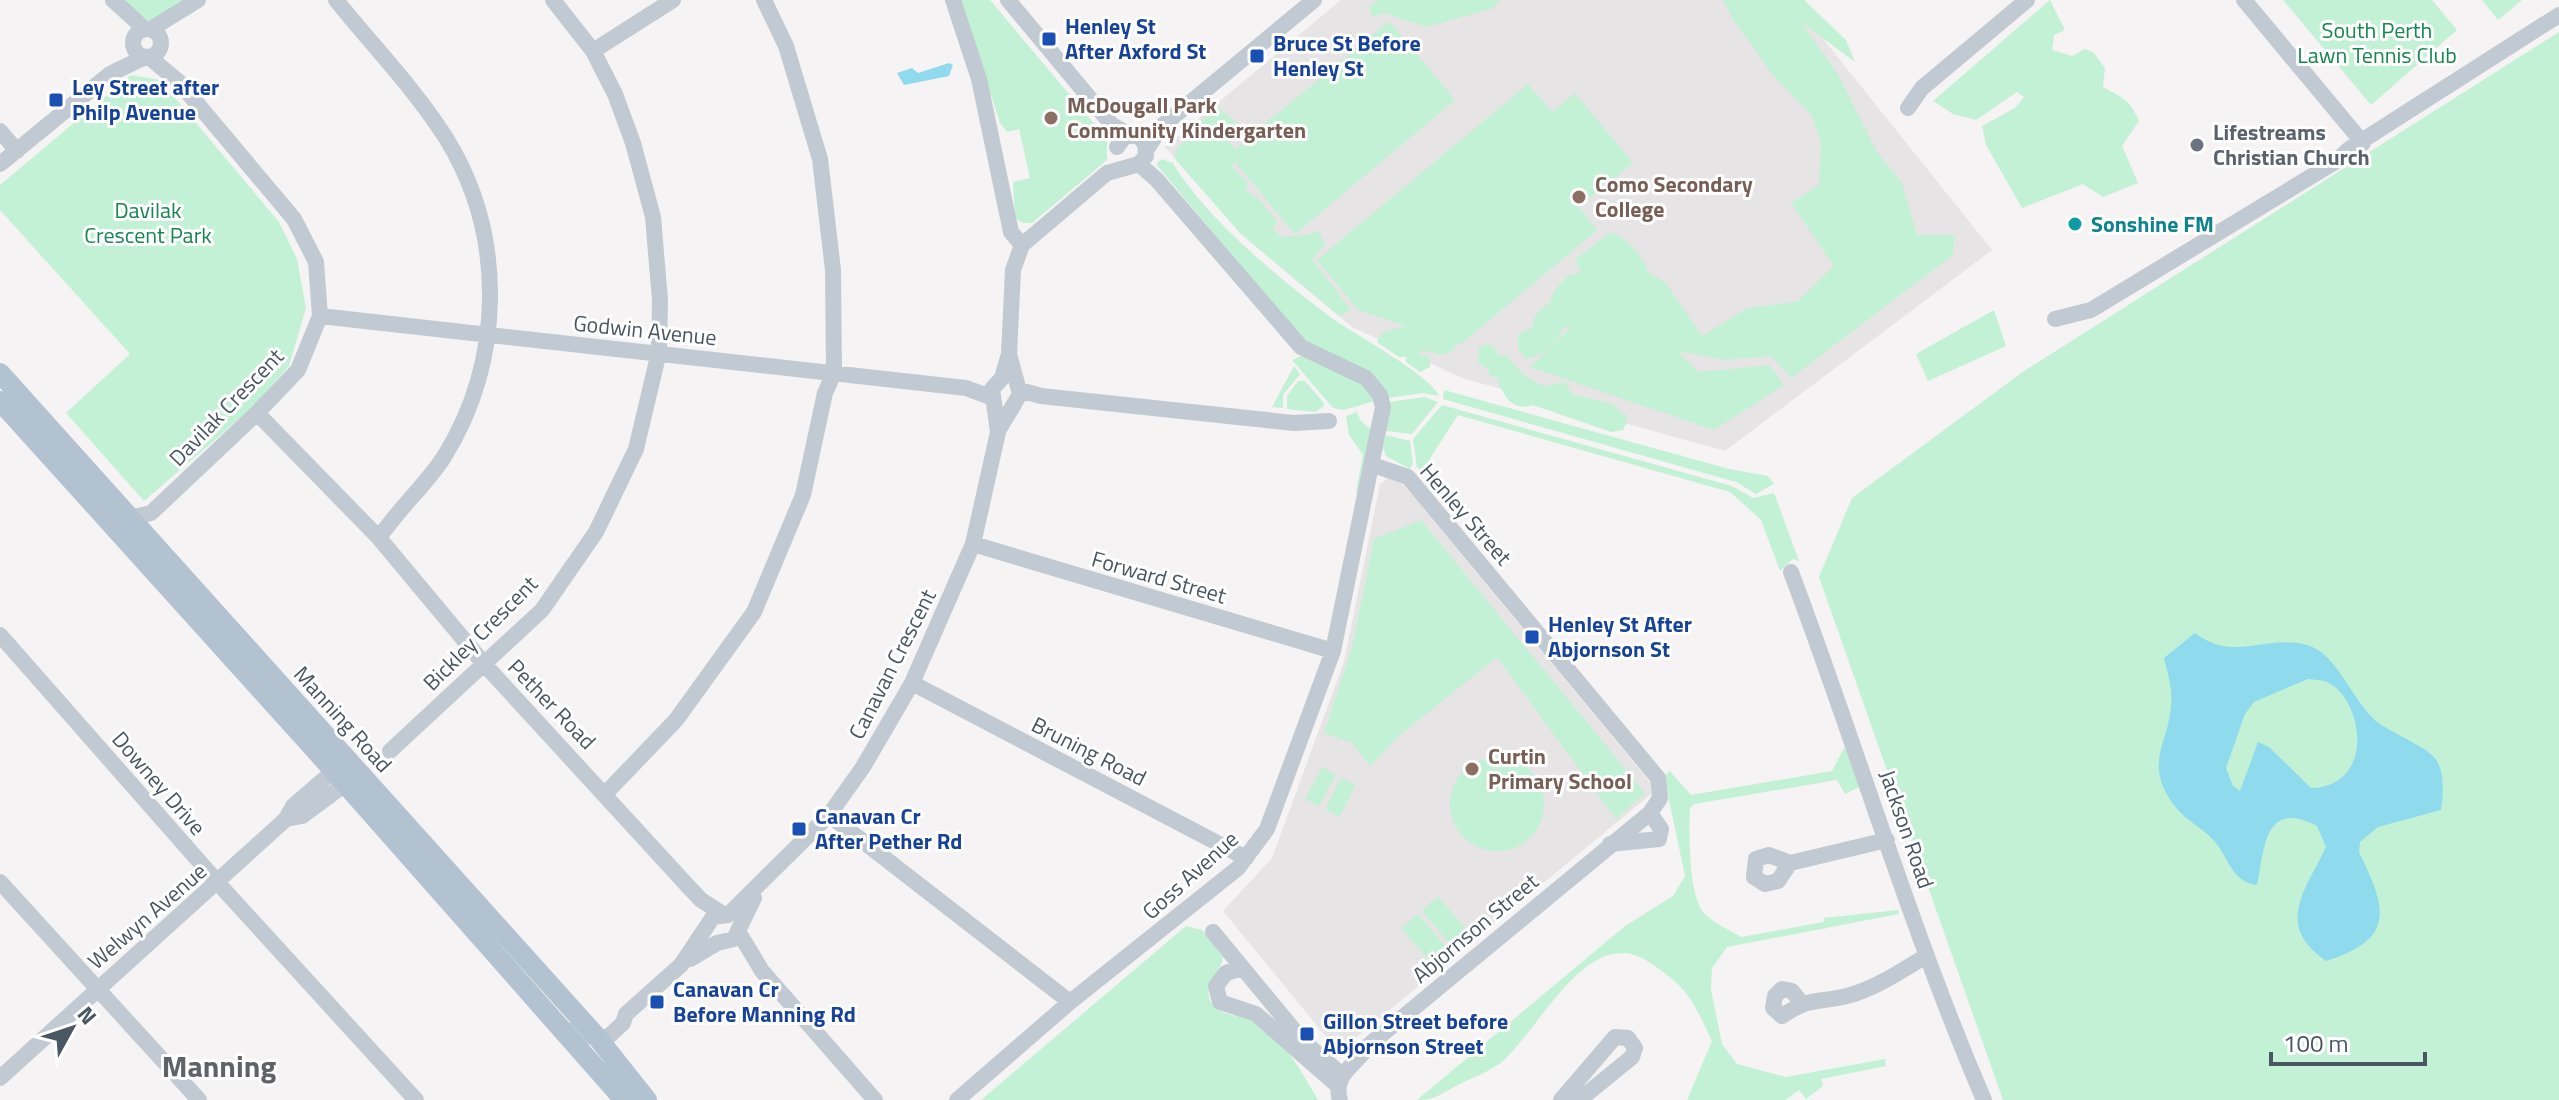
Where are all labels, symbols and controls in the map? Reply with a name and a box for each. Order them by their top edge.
place label: Henley St After Axford St [1065,9,1206,68]
park label: South Perth Lawn Tennis Club [2297,13,2457,72]
place label: Bruce St Before Henley St [1273,26,1421,85]
marker: Henley St After Axford St [1040,30,1058,48]
marker: Bruce St Before Henley St [1248,47,1266,65]
place label: Ley Street after Philp Avenue [72,70,219,129]
place label: McDougall Park Community Kindergarten [1067,88,1306,147]
marker: Ley Street after Philp Avenue [47,91,65,109]
marker: McDougall Park Community Kindergarten [1042,109,1060,127]
place label: Lifestreams Christian Church [2213,115,2370,174]
marker: Lifestreams Christian Church [2188,136,2206,154]
place label: Como Secondary College [1595,167,1753,226]
marker: Como Secondary College [1570,188,1588,206]
park label: Davilak Crescent Park [84,193,212,252]
place label: Sonshine FM [2091,207,2214,241]
marker: Sonshine FM [2066,215,2084,233]
street label: Godwin Avenue [572,306,718,354]
street label: Davilak Crescent [161,340,291,474]
street label: Henley Street [1412,455,1520,573]
street label: Forward Street [1088,542,1231,613]
street label: Bickley Crescent [415,568,545,698]
street label: Canavan Crescent [840,583,945,745]
place label: Henley St After Abjornson St [1548,607,1692,666]
marker: Henley St After Abjornson St [1523,628,1541,646]
street label: Pether Road [500,651,604,757]
street label: Manning Road [286,658,400,780]
street label: Bruning Road [1026,707,1152,795]
street label: Downey Drive [104,723,214,843]
place label: Curtin Primary School [1488,739,1632,798]
marker: Curtin Primary School [1463,760,1481,778]
street label: Jackson Road [1871,765,1943,893]
place label: Canavan Cr After Pether Rd [815,799,962,858]
marker: Canavan Cr After Pether Rd [790,820,808,838]
street label: Goss Avenue [1134,822,1246,928]
street label: Welwyn Avenue [80,855,214,977]
street label: Abjornson Street [1404,865,1546,991]
place label: Canavan Cr Before Manning Rd [673,972,856,1031]
north arrow [32,988,112,1068]
marker: Canavan Cr Before Manning Rd [648,993,666,1011]
text: N [69,998,105,1032]
place label: Gillon Street before Abjornson Street [1323,1004,1508,1063]
scale bar [2271,1016,2425,1066]
marker: Gillon Street before Abjornson Street [1298,1025,1316,1043]
text: 100 m [2283,1025,2349,1061]
district label: Manning [162,1043,276,1089]

